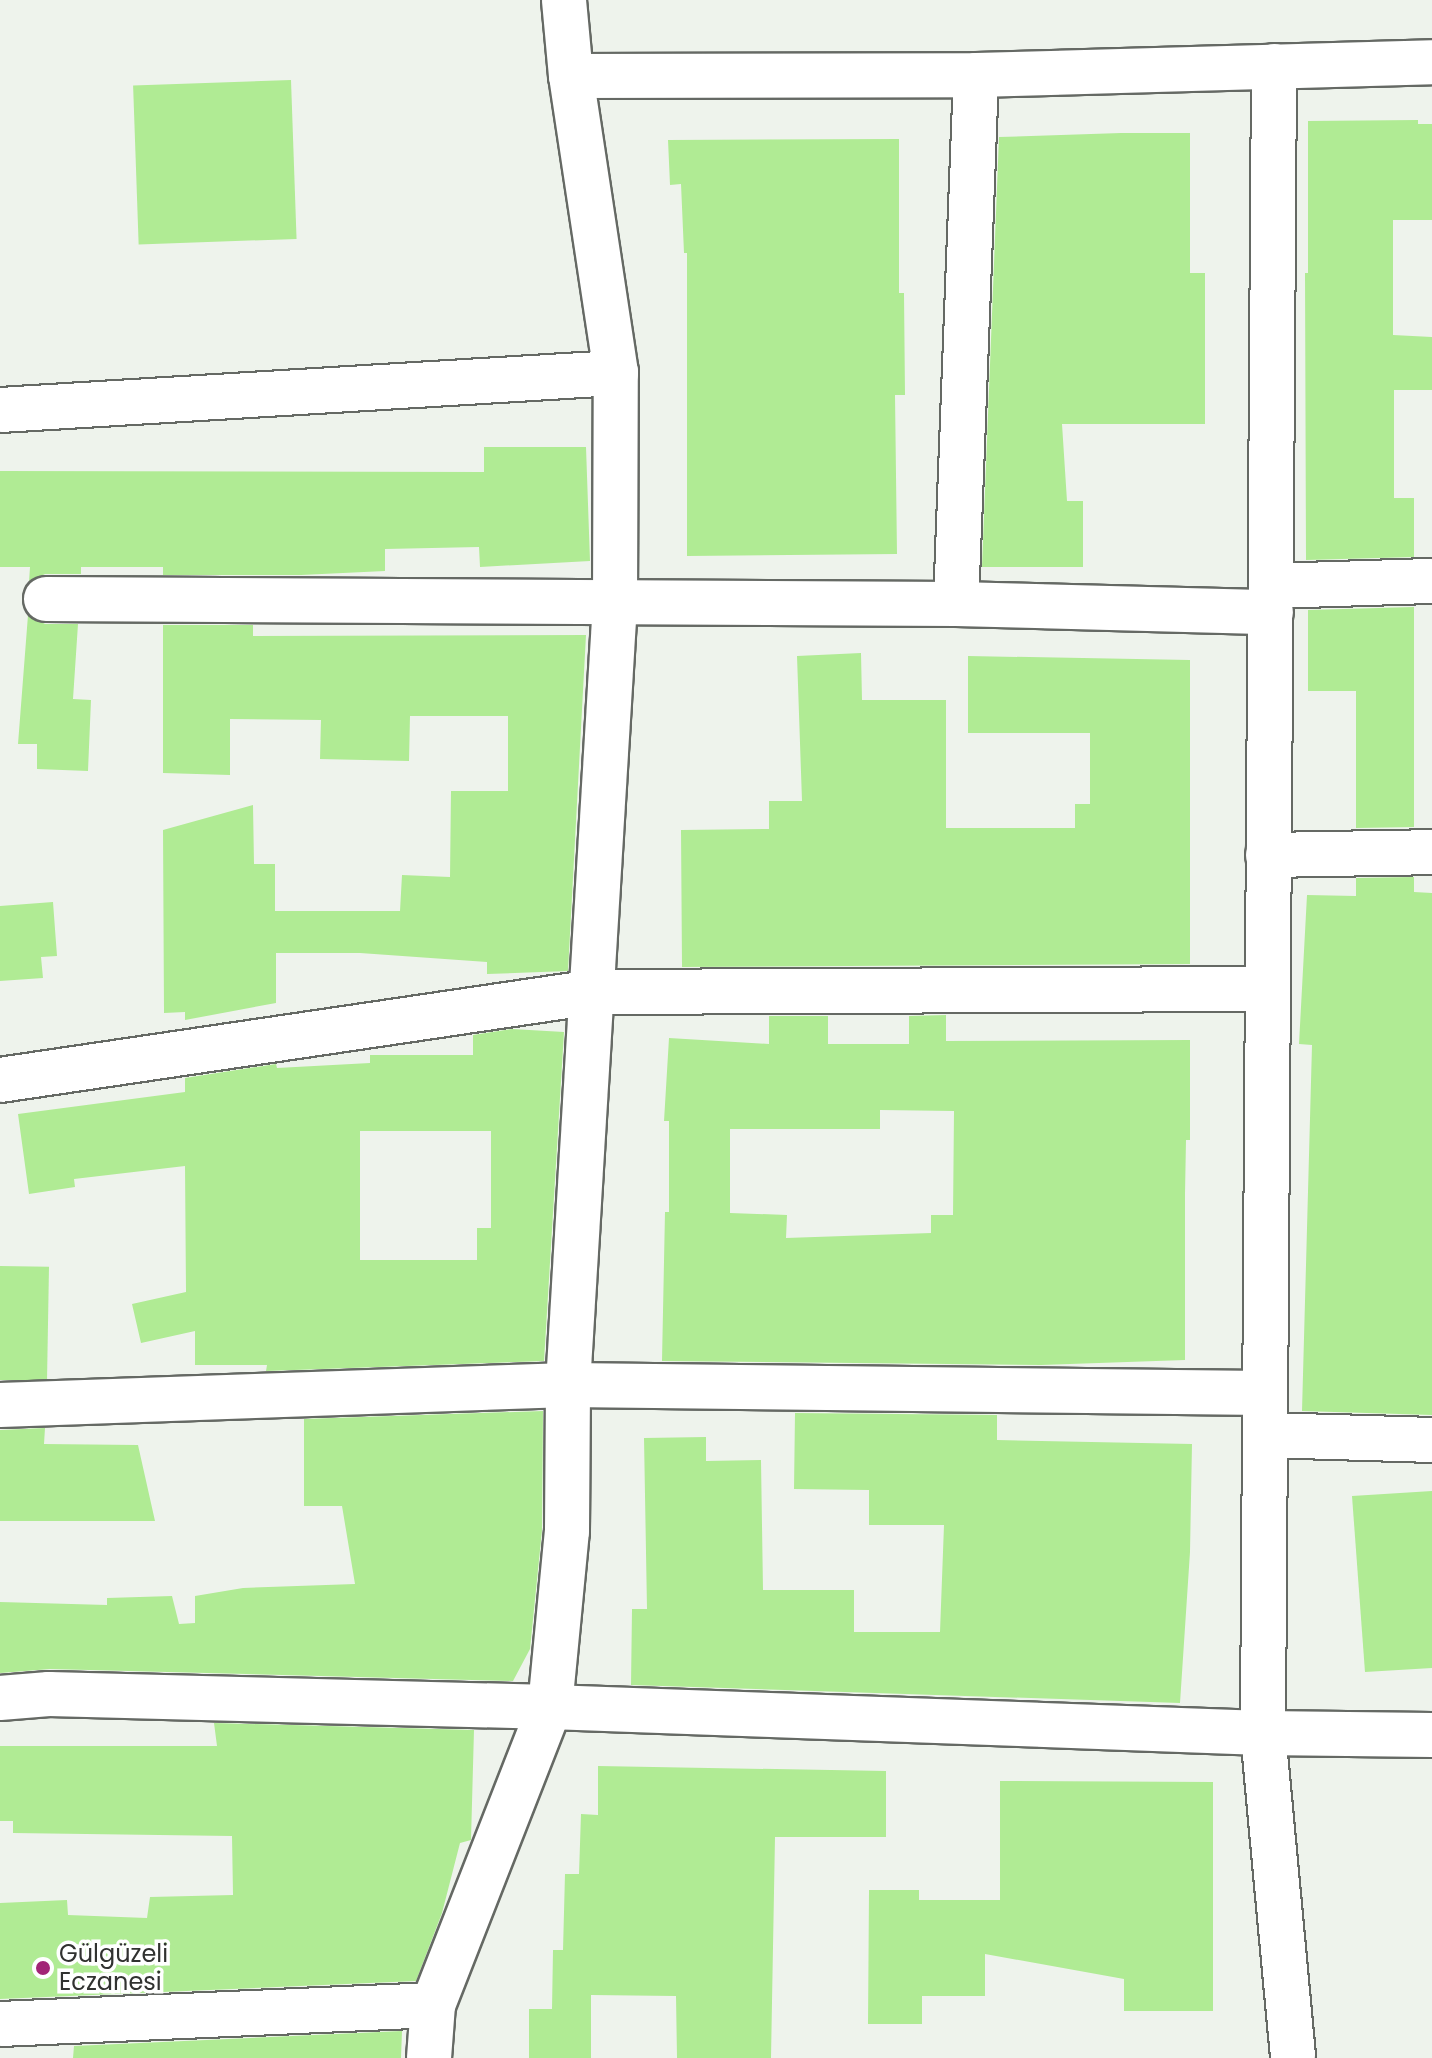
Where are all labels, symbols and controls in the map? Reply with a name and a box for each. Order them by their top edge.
place label: Gülgüzeli Eczanesi [59,1940,168,1996]
marker: Gülgüzeli Eczanesi [34,1959,52,1977]

